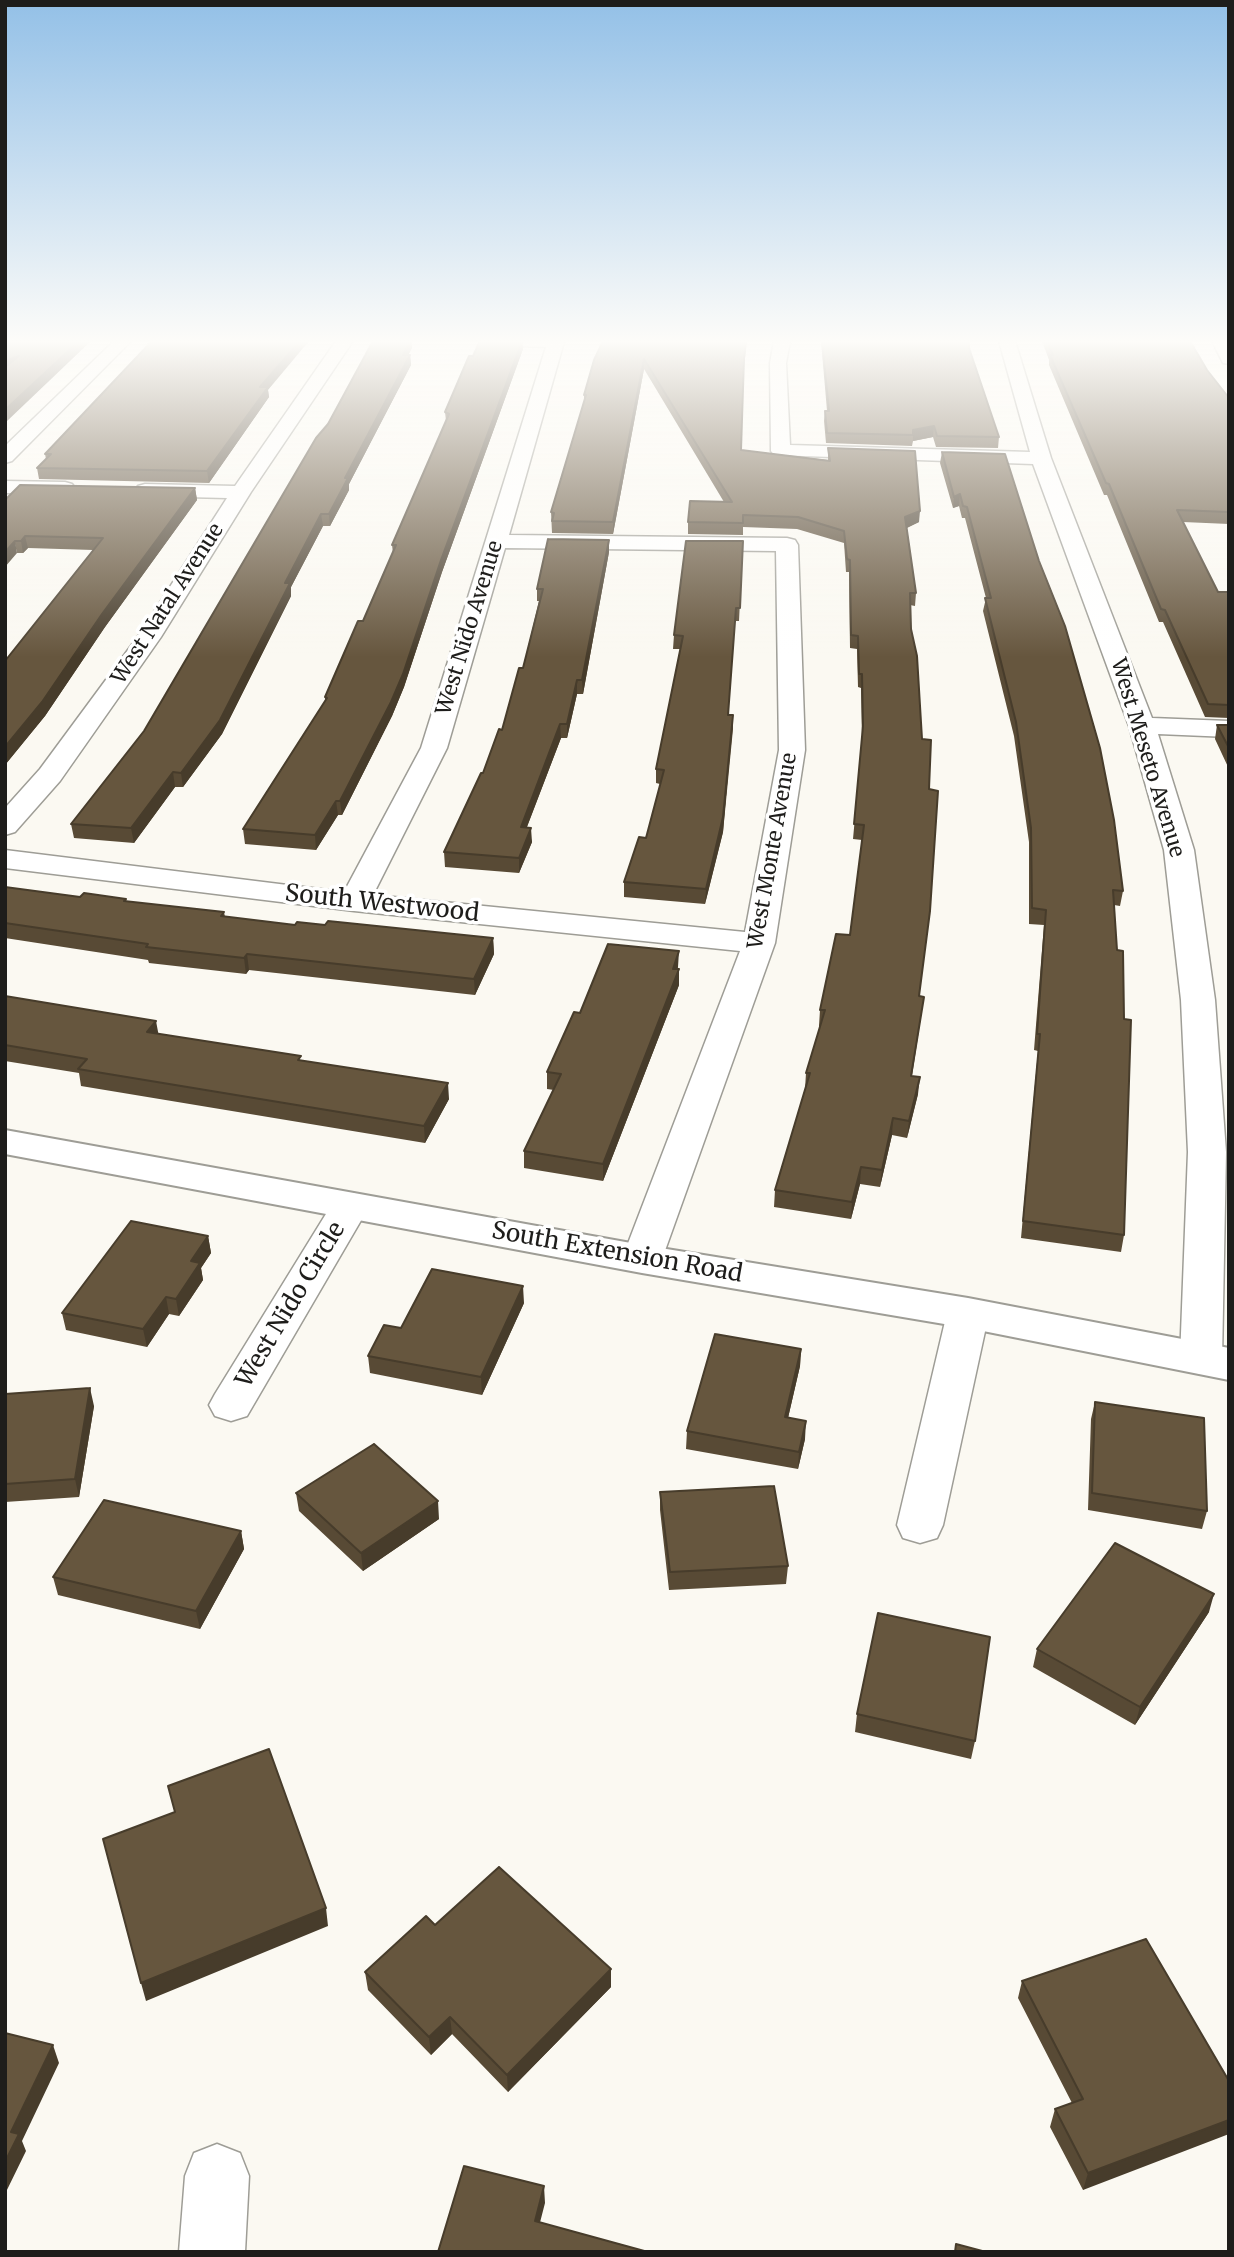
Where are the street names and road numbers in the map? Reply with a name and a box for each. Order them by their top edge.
street label: West Natal Avenue [107,519,229,689]
street label: West Nido Avenue [431,538,509,718]
street label: West Meseto Avenue [1105,656,1189,860]
street label: West Monte Avenue [743,751,803,951]
street label: South Westwood [284,879,480,929]
street label: West Nido Circle [230,1217,352,1393]
street label: South Extension Road [489,1217,745,1289]

